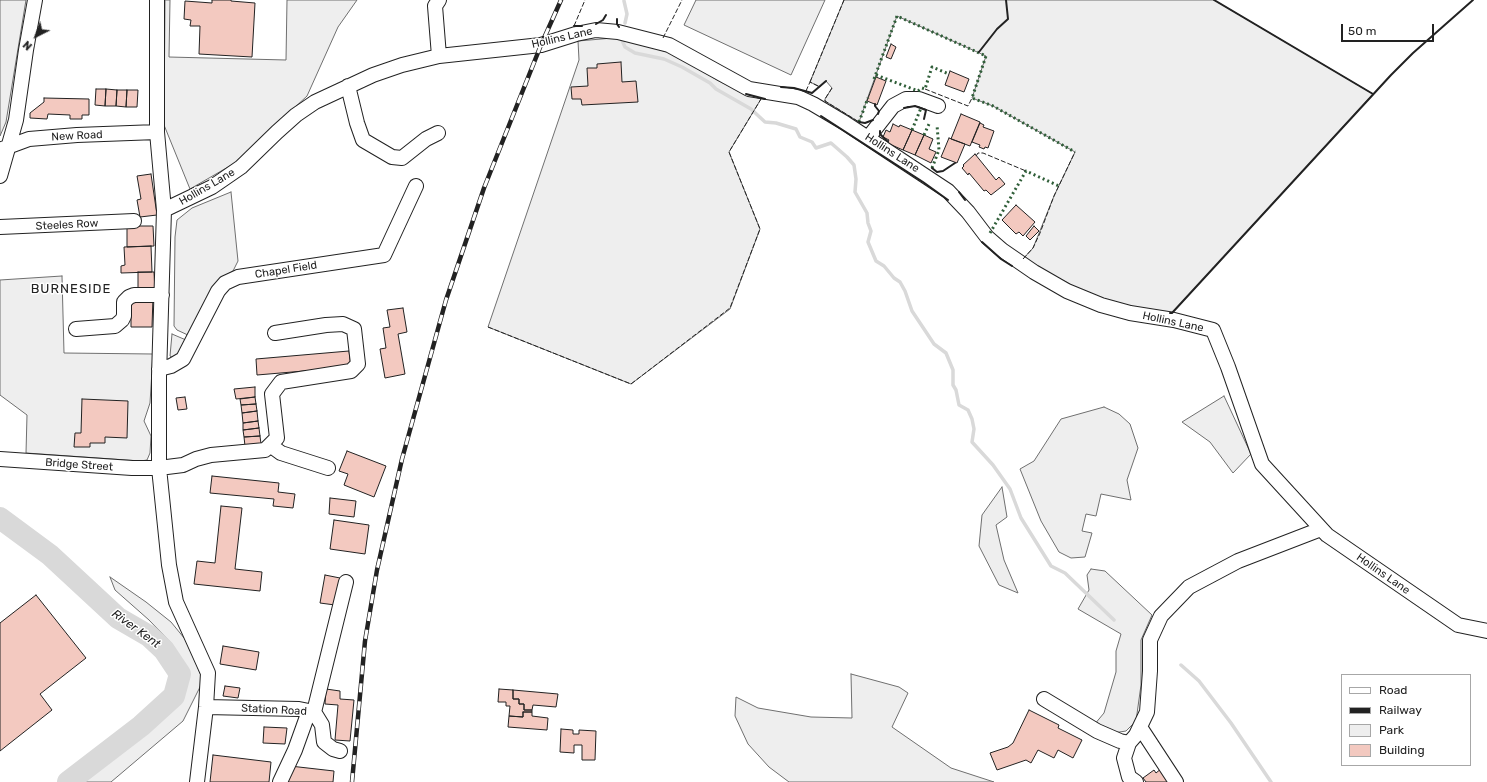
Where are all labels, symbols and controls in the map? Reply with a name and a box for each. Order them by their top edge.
north arrow [16,16,56,56]
scale bar [1343,16,1436,42]
text: 50 m [1348,24,1376,38]
street label: Hollins Lane [530,25,594,51]
text: N [20,38,35,53]
street label: New Road [51,128,103,144]
street label: Hollins Lane [862,131,922,175]
street label: Hollins Lane [177,166,237,208]
street label: Steeles Row [35,217,99,233]
street label: Chapel Field [254,259,318,281]
district label: BURNESIDE [31,281,111,297]
street label: Hollins Lane [1141,309,1205,335]
street label: Bridge Street [45,456,113,474]
street label: Hollins Lane [1354,551,1412,597]
water label: River Kent [109,607,163,651]
legend [1341,674,1471,766]
text: Road [1379,683,1407,697]
street label: Station Road [241,702,307,718]
text: Railway [1379,703,1422,717]
text: Park [1379,723,1404,737]
text: Building [1379,743,1425,757]

